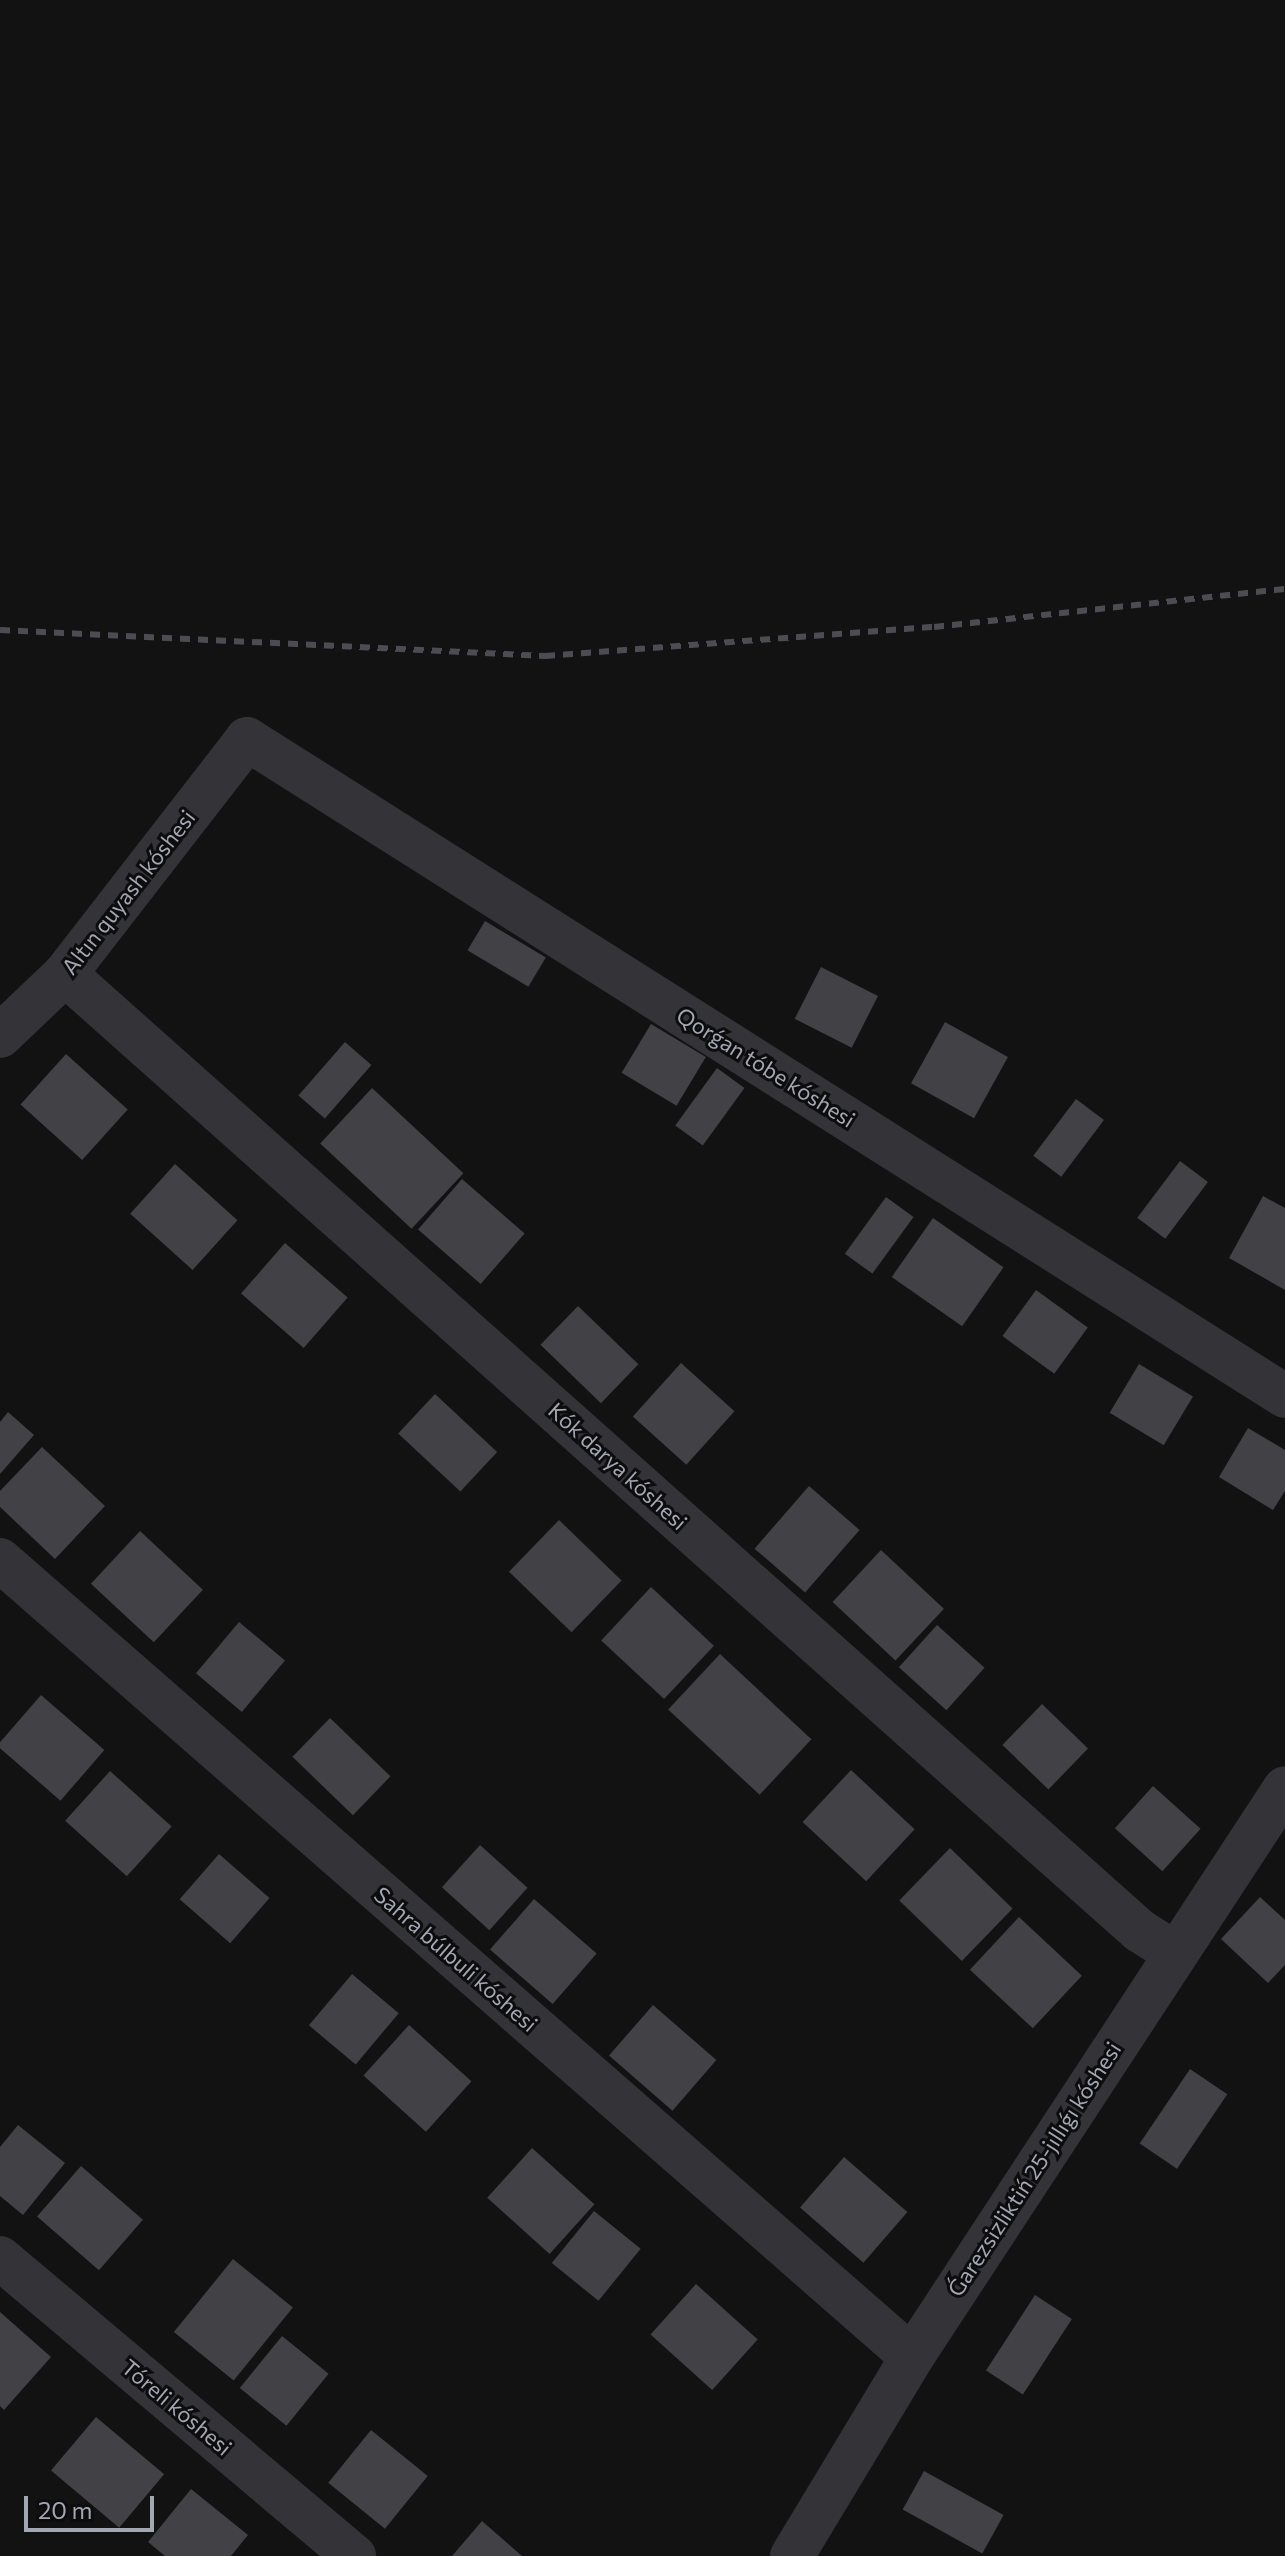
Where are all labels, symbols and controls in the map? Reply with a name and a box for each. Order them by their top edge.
street label: Altın quyash kóshesi [56,805,200,979]
street label: Qorǵan tóbe kóshesi [672,1001,860,1133]
street label: Kók darya kóshesi [543,1397,693,1535]
street label: Sahra búlbuli kóshesi [369,1881,543,2037]
street label: Ǵarezsizliktiń 25-jıllıǵı kóshesi [942,2037,1126,2301]
street label: Tóreli kóshesi [117,2353,237,2461]
scale bar [28,2480,158,2530]
text: 20 m [38,2495,92,2524]

